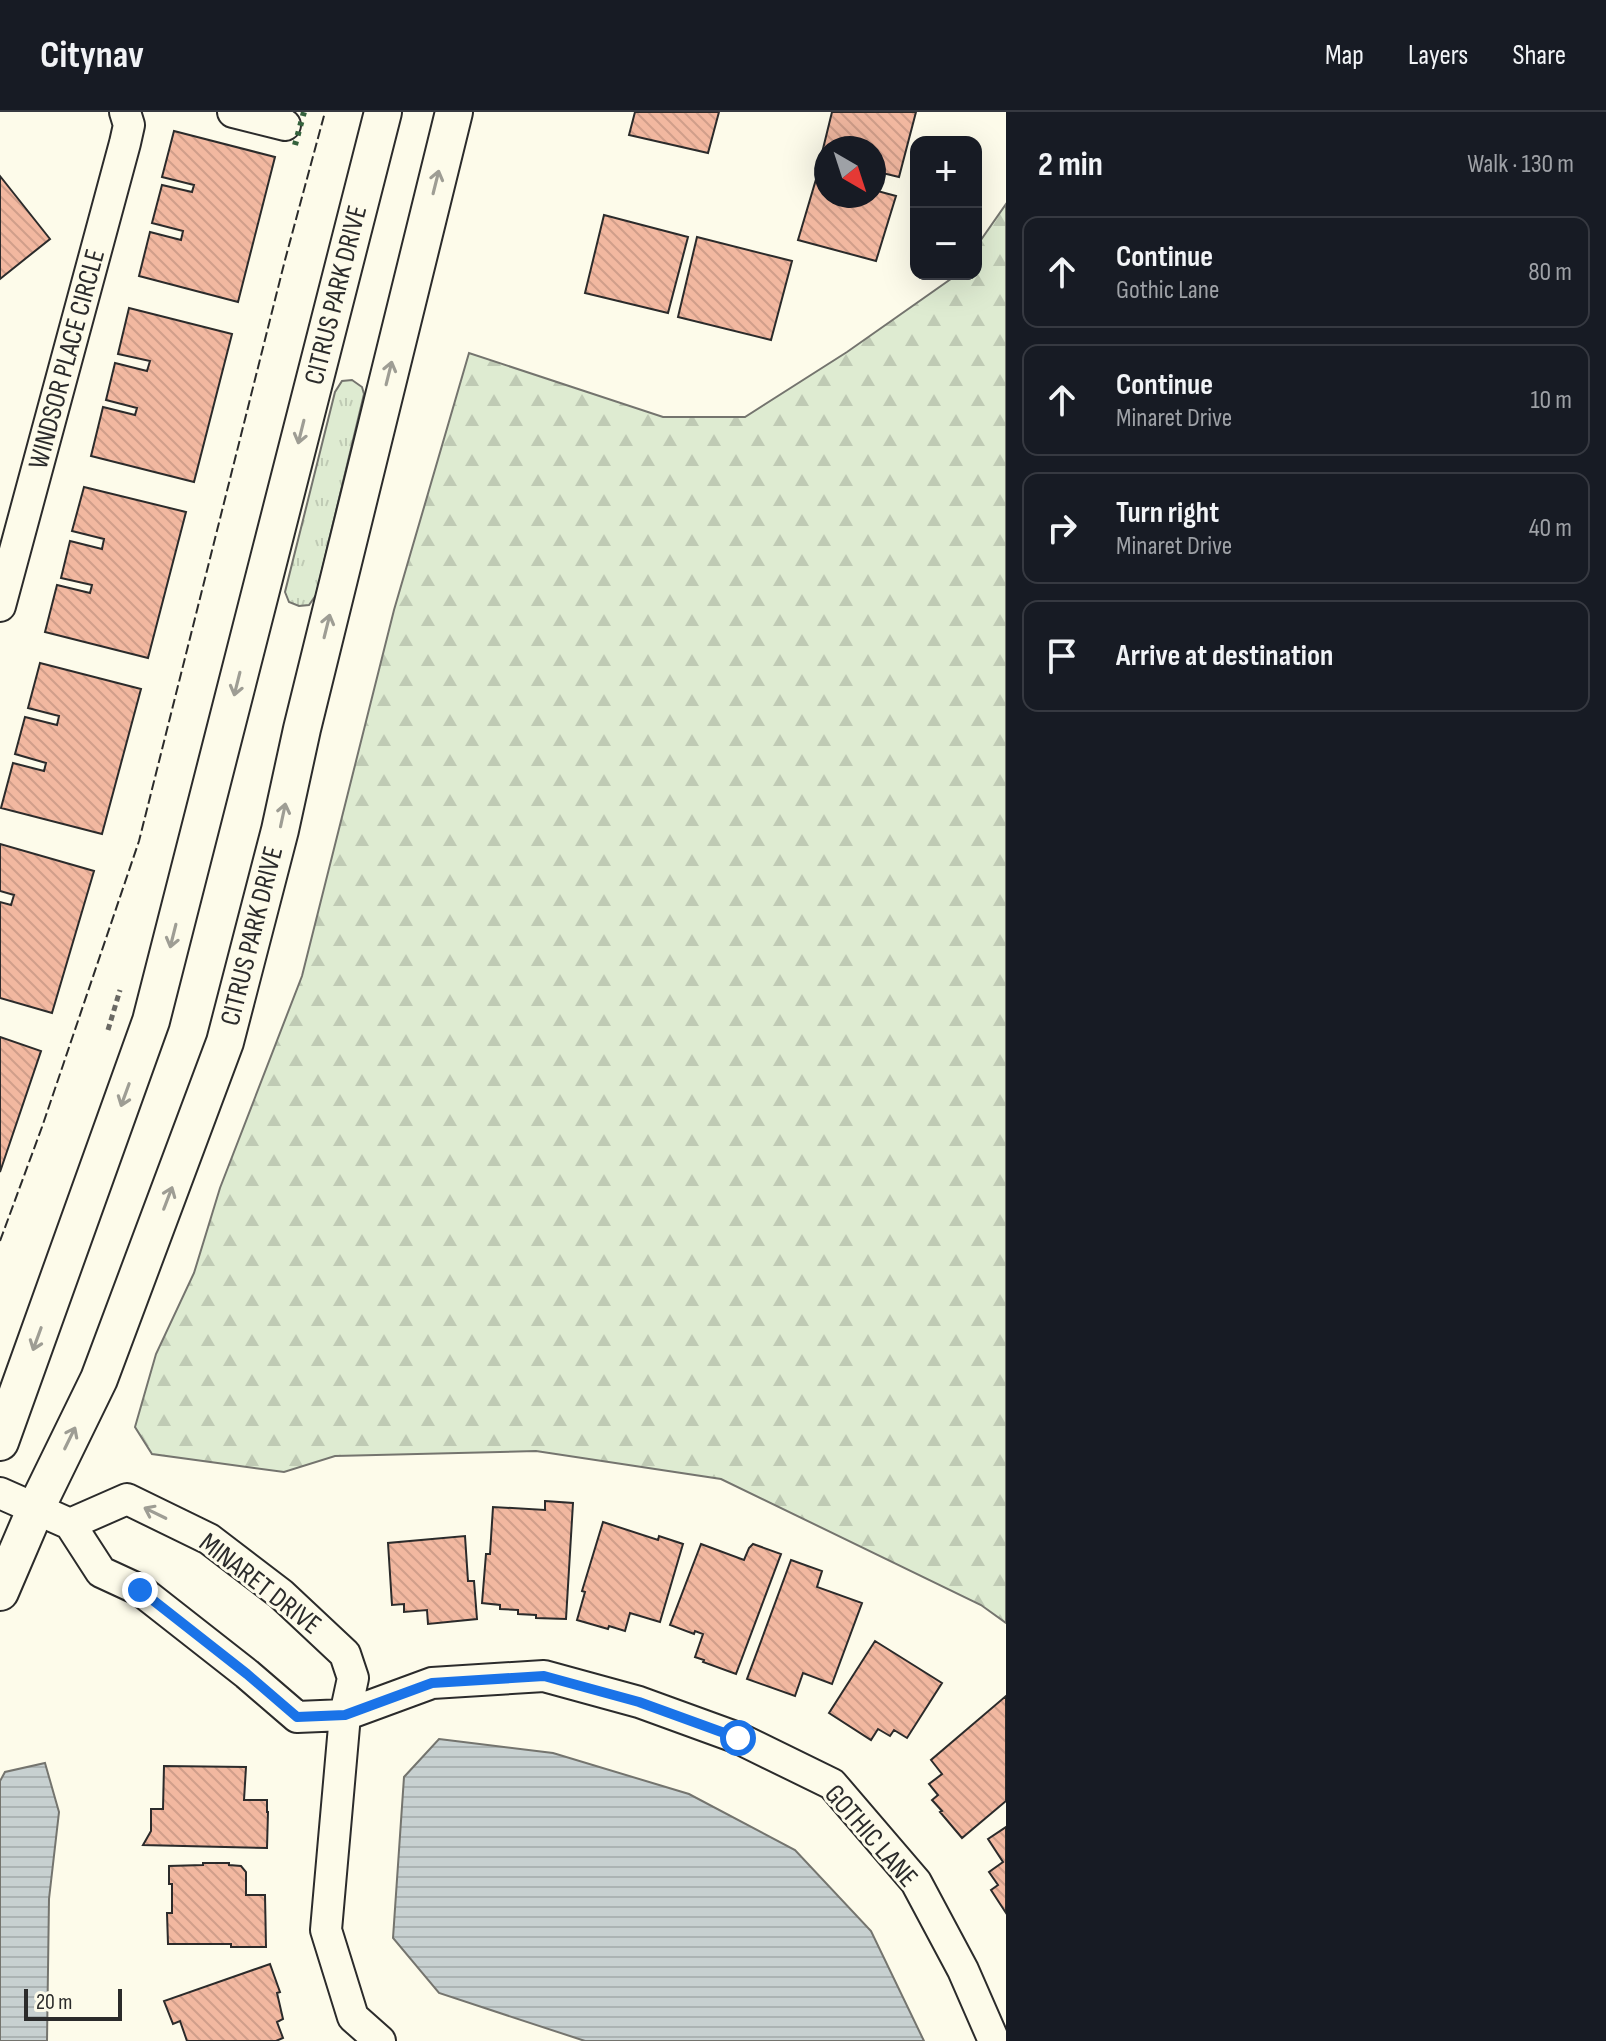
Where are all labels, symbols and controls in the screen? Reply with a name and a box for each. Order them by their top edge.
text: Citynav [40,33,144,78]
text: Map [1325,39,1364,72]
text: Layers [1408,39,1468,72]
text: Share [1512,39,1566,72]
north arrow [814,136,886,208]
map controls [910,136,982,280]
button: + [910,136,982,208]
text: 2 min [1038,144,1103,185]
text: Walk · 130 m [1467,149,1574,180]
one-way arrow [430,170,445,196]
street label: CITRUS PARK DRIVE [298,202,374,388]
button: − [910,208,982,280]
text: Continue [1116,239,1213,275]
street label: WINDSOR PLACE CIRCLE [22,246,112,472]
icon: ahead [1040,250,1084,294]
text: 80 m [1528,257,1572,288]
text: Gothic Lane [1116,275,1219,306]
one-way arrow [382,361,397,387]
text: Continue [1116,367,1213,403]
icon: ahead [1040,378,1084,422]
text: 10 m [1530,385,1572,416]
text: Minaret Drive [1116,403,1232,434]
one-way arrow [293,418,308,444]
text: Turn right [1116,495,1219,531]
icon: right [1040,506,1084,550]
text: 40 m [1529,513,1572,544]
text: Minaret Drive [1116,531,1232,562]
one-way arrow [320,613,335,639]
icon: arrive [1040,634,1084,678]
text: Arrive at destination [1116,638,1333,674]
one-way arrow [228,670,243,696]
one-way arrow [276,803,291,828]
street label: CITRUS PARK DRIVE [214,843,290,1029]
one-way arrow [164,922,179,948]
one-way arrow [116,1082,131,1107]
one-way arrow [162,1186,176,1211]
one-way arrow [28,1327,43,1352]
one-way arrow [63,1427,78,1451]
one-way arrow [143,1505,167,1520]
street label: MINARET DRIVE [193,1526,327,1642]
route end [122,1572,158,1608]
route start [720,1720,756,1756]
street label: GOTHIC LANE [818,1778,924,1894]
scale bar [24,1985,122,2021]
text: 20 m [36,1989,73,2016]

